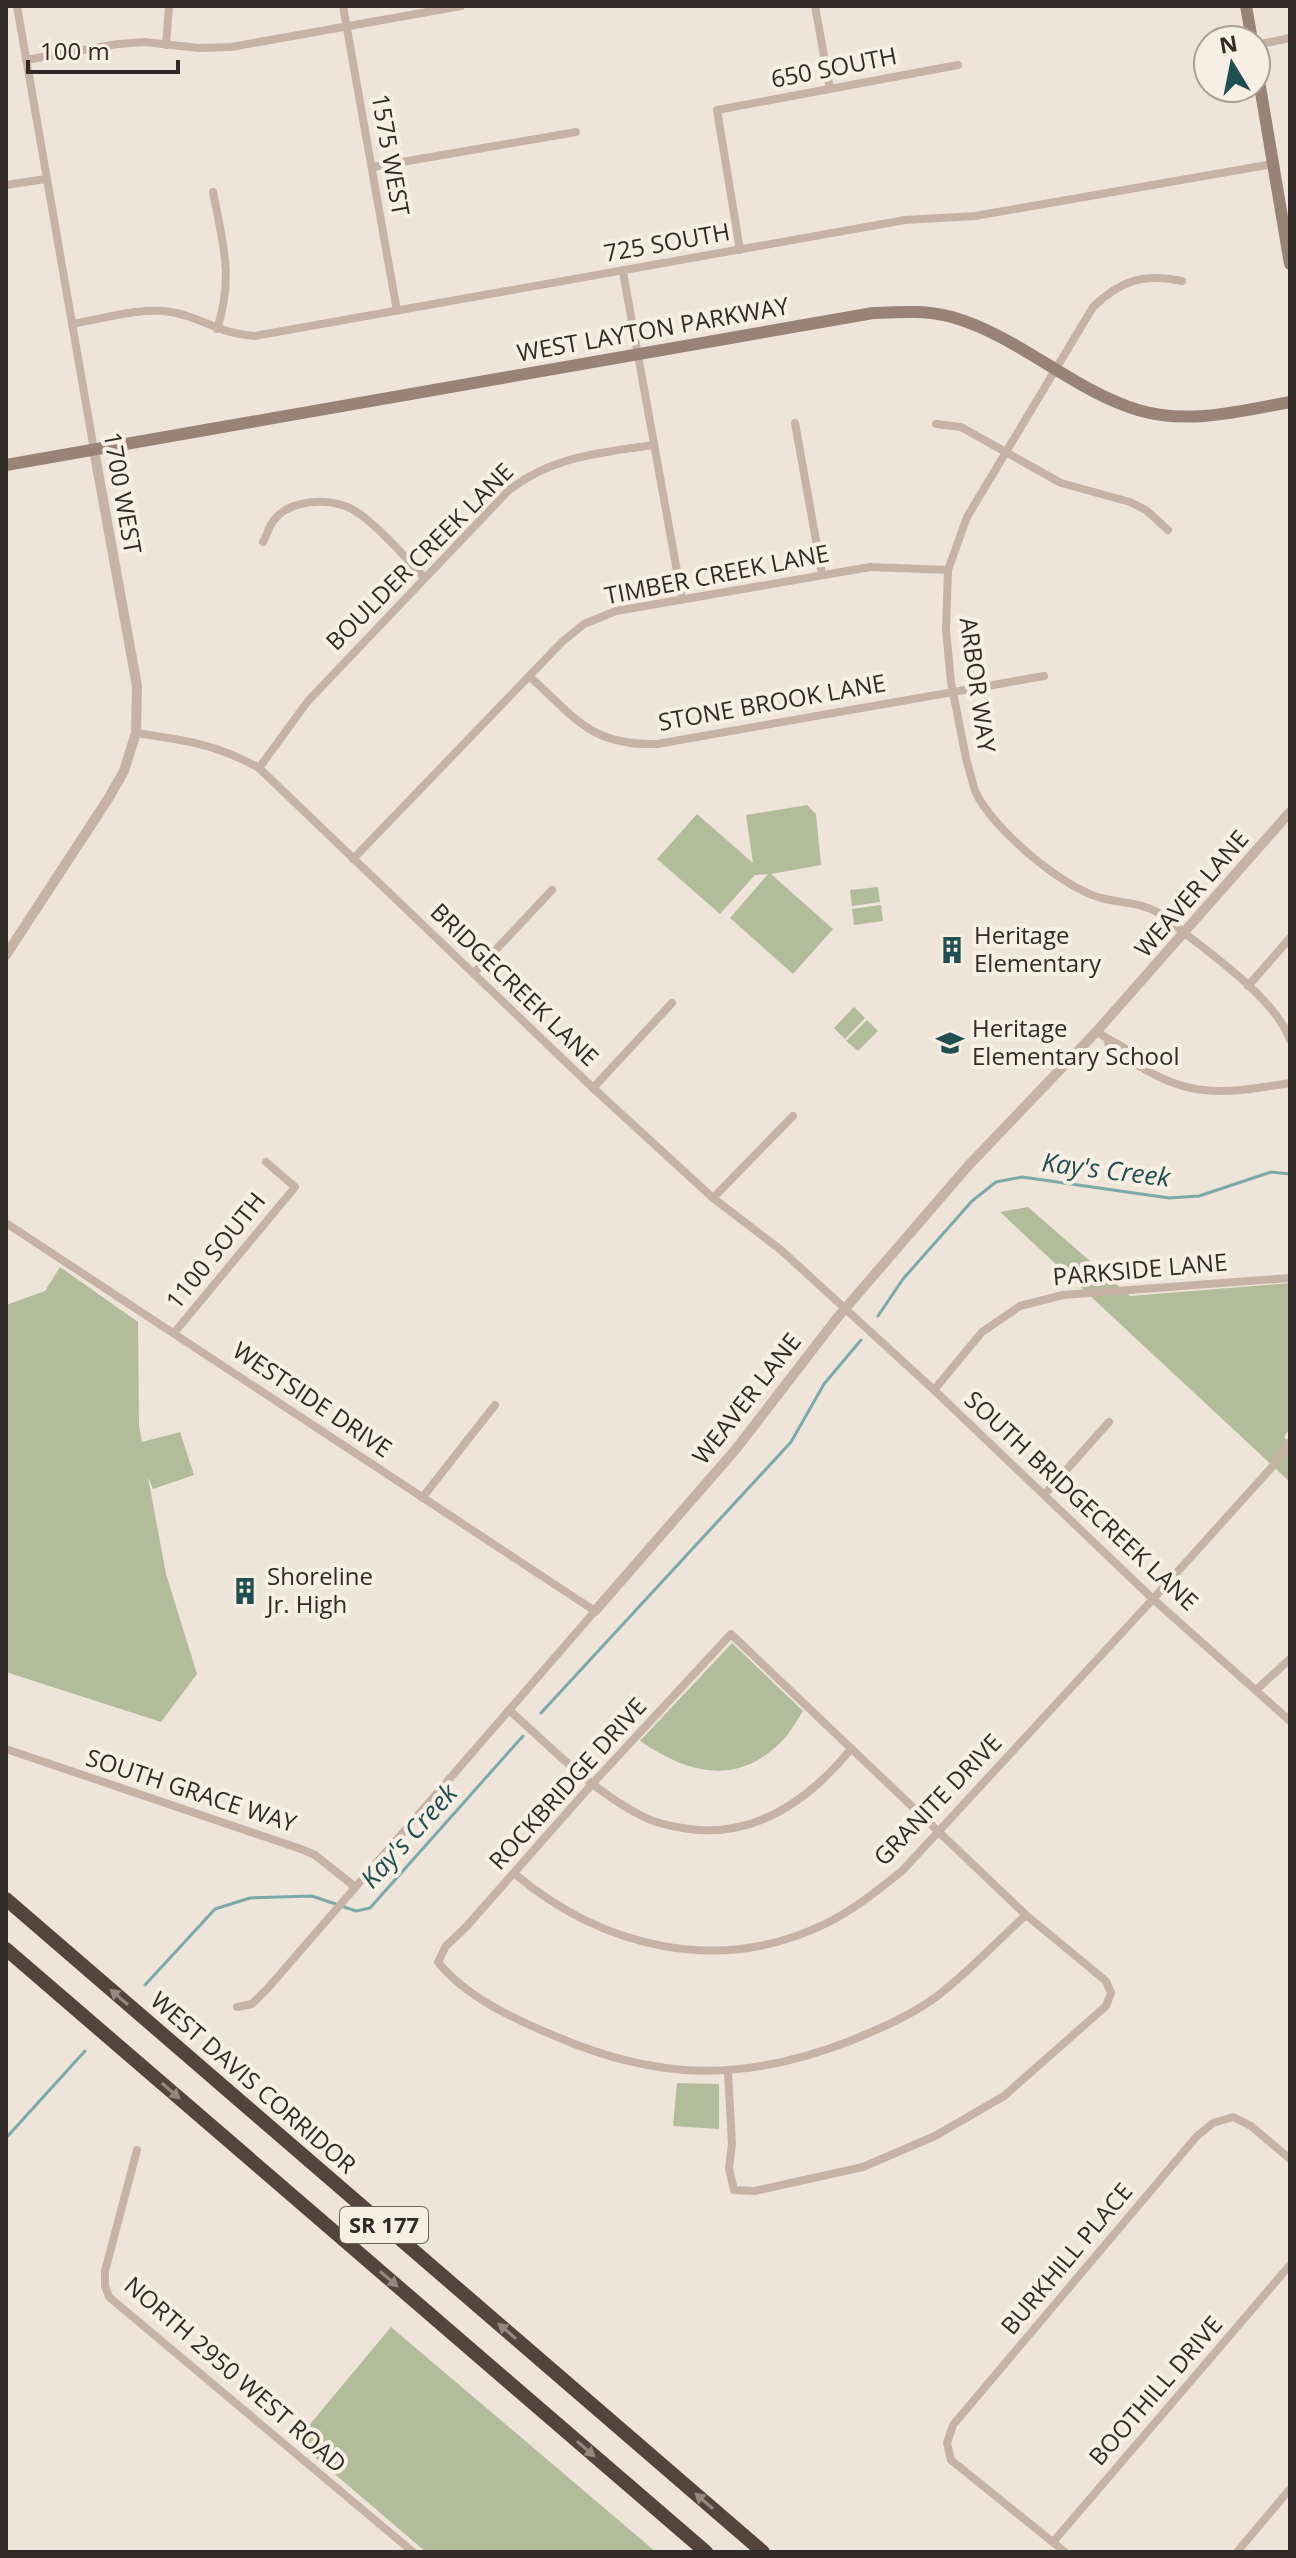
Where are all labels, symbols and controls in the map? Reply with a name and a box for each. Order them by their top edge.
scale bar [28,24,178,74]
north arrow [1192,24,1272,104]
text: N [1217,27,1240,60]
text: 100 m [40,34,110,67]
street label: 650 SOUTH [768,38,900,95]
street label: 1575 WEST [365,91,418,218]
street label: 725 SOUTH [601,214,732,269]
street label: WEST LAYTON PARKWAY [514,288,792,369]
street label: 1700 WEST [97,429,150,556]
street label: BOULDER CREEK LANE [318,455,520,657]
street label: TIMBER CREEK LANE [602,536,832,611]
street label: ARBOR WAY [953,615,1004,755]
street label: STONE BROOK LANE [655,665,888,738]
street label: WEAVER LANE [1126,822,1255,964]
street label: BRIDGECREEK LANE [424,895,606,1073]
place label: Heritage Elementary [974,918,1102,979]
building icon: Heritage Elementary [937,935,967,965]
place label: Heritage Elementary School [972,1011,1180,1072]
school or university icon: Heritage Elementary School [935,1028,965,1058]
water label: Kay's Creek [1040,1143,1174,1195]
street label: 1100 SOUTH [158,1185,272,1315]
street label: PARKSIDE LANE [1051,1244,1229,1293]
street label: WEAVER LANE [684,1325,808,1471]
street label: WESTSIDE DRIVE [227,1333,399,1464]
street label: SOUTH BRIDGECREEK LANE [958,1383,1206,1617]
place label: Shoreline Jr. High [265,1559,373,1620]
building icon: Shoreline Jr. High [230,1576,260,1606]
street label: ROCKBRIDGE DRIVE [481,1690,653,1876]
street label: GRANITE DRIVE [865,1726,1008,1872]
street label: SOUTH GRACE WAY [82,1740,301,1839]
water label: Kay's Creek [352,1774,466,1895]
street label: WEST DAVIS CORRIDOR [144,1983,364,2180]
one-way arrow [109,1989,129,2006]
one-way arrow [162,2081,181,2099]
street label: BURKHILL PLACE [993,2175,1139,2341]
road number: SR 177 [340,2207,428,2243]
street label: NORTH 2950 WEST ROAD [118,2268,354,2479]
one-way arrow [379,2270,399,2287]
street label: BOOTHILL DRIVE [1081,2308,1229,2472]
one-way arrow [497,2323,517,2340]
one-way arrow [576,2440,596,2457]
one-way arrow [694,2493,714,2510]

